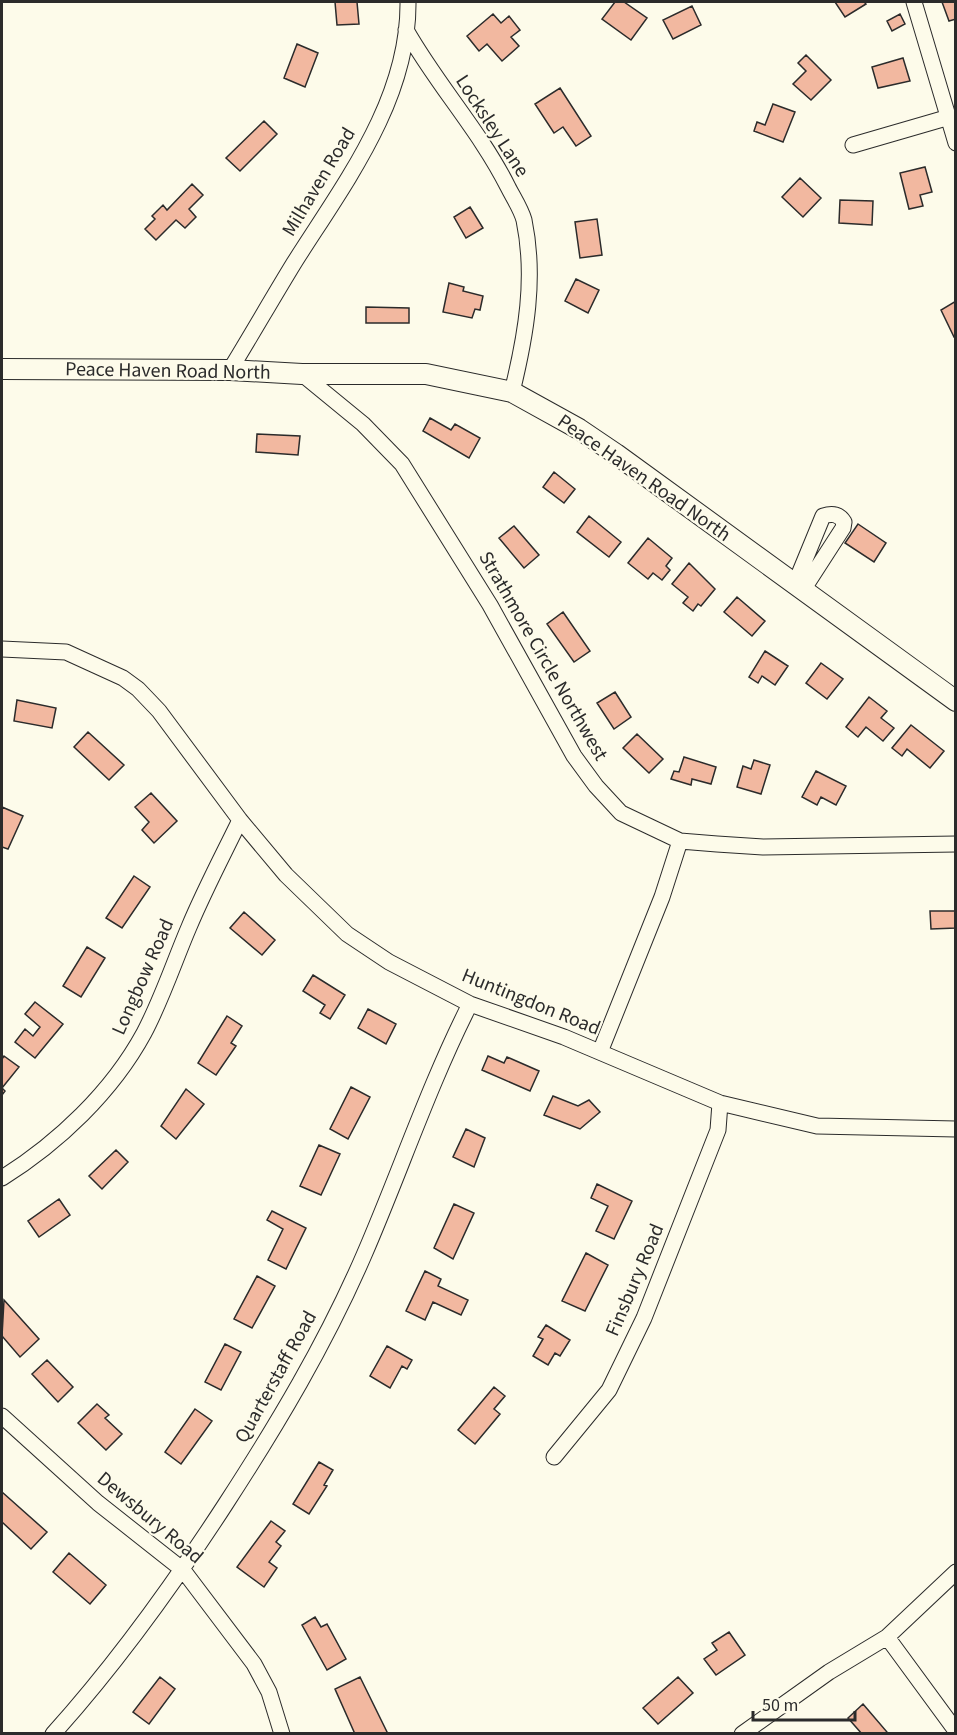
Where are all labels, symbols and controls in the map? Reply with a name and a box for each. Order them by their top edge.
street label: Locksley Lane [448,69,536,183]
street label: Milhaven Road [275,122,363,242]
street label: Peace Haven Road North [65,355,271,387]
street label: Peace Haven Road North [552,408,736,548]
street label: Strathmore Circle Northwest [471,546,615,766]
street label: Longbow Road [105,914,181,1040]
street label: Huntingdon Road [458,961,604,1043]
street label: Finsbury Road [599,1219,671,1341]
street label: Quarterstaff Road [228,1306,324,1448]
street label: Dewsbury Road [91,1465,209,1571]
scale bar [753,1684,855,1722]
text: 50 m [762,1693,798,1718]

